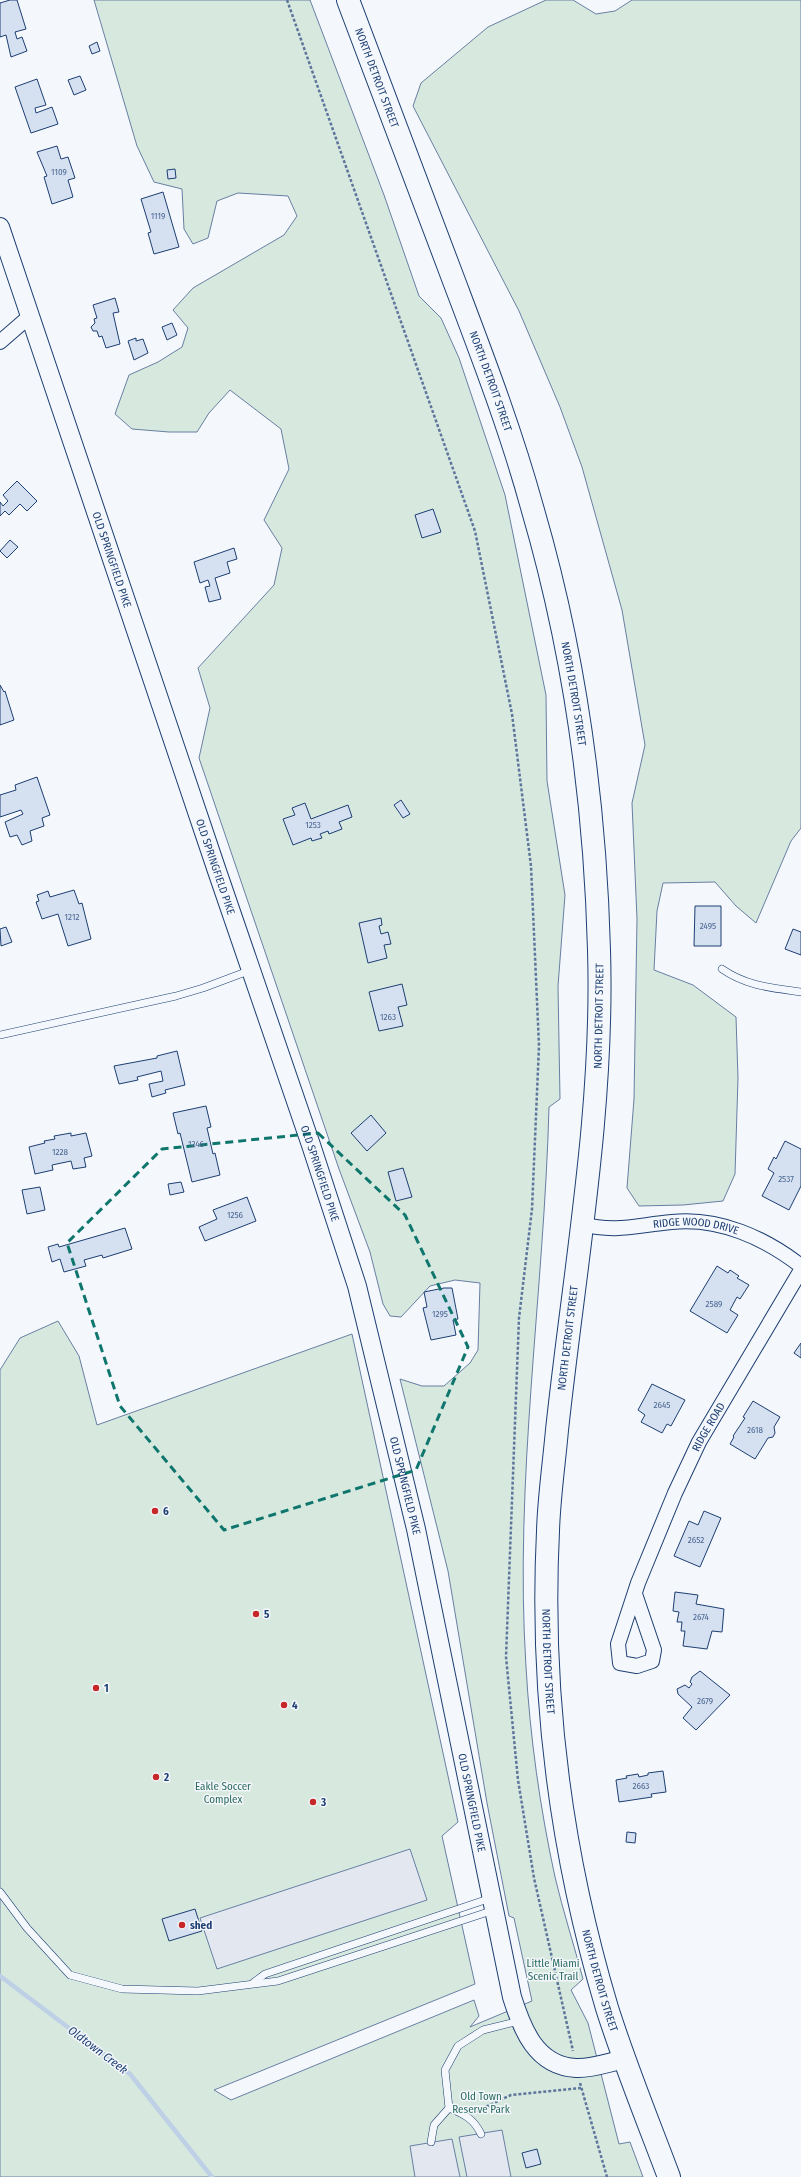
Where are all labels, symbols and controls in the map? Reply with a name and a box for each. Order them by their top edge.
street label: NORTH DETROIT STREET [352,26,402,130]
house number: 1109 [51,167,67,177]
house number: 1119 [151,211,165,221]
street label: NORTH DETROIT STREET [467,329,515,434]
street label: OLD SPRINGFIELD PIKE [90,510,134,609]
street label: NORTH DETROIT STREET [559,640,589,748]
street label: OLD SPRINGFIELD PIKE [193,817,238,916]
house number: 1253 [305,820,321,830]
house number: 1212 [65,912,79,922]
house number: 2495 [700,921,716,931]
street label: NORTH DETROIT STREET [592,962,606,1069]
house number: 1263 [380,1012,396,1022]
street label: OLD SPRINGFIELD PIKE [298,1124,342,1223]
house number: 1246 [188,1139,205,1149]
house number: 1228 [52,1147,68,1157]
house number: 2537 [778,1174,794,1184]
house number: 1256 [227,1210,244,1220]
street label: RIDGE WOOD DRIVE [652,1215,741,1237]
street label: NORTH DETROIT STREET [555,1284,581,1391]
house number: 2589 [706,1299,722,1309]
house number: 1295 [432,1309,448,1319]
house number: 2645 [654,1400,670,1410]
street label: RIDGE ROAD [689,1400,727,1453]
house number: 2618 [747,1425,764,1435]
street label: OLD SPRINGFIELD PIKE [387,1435,423,1536]
place label: 6 [163,1505,169,1518]
marker: 6 [150,1506,160,1516]
house number: 2652 [688,1535,704,1545]
place label: 5 [264,1608,270,1621]
marker: 5 [251,1609,261,1619]
street label: NORTH DETROIT STREET [540,1609,558,1716]
house number: 2674 [693,1612,710,1622]
place label: 1 [104,1682,109,1695]
marker: 1 [91,1683,101,1693]
house number: 2679 [697,1696,713,1706]
place label: 4 [292,1699,298,1712]
marker: 4 [279,1700,289,1710]
street label: OLD SPRINGFIELD PIKE [456,1752,489,1853]
place label: 2 [163,1771,169,1784]
marker: 2 [151,1772,161,1782]
park label: Eakle Soccer Complex [195,1780,251,1806]
house number: 2663 [633,1781,649,1791]
place label: 3 [320,1796,326,1809]
marker: 3 [308,1797,318,1807]
place label: shed [190,1919,212,1932]
marker: shed [177,1920,187,1930]
street label: NORTH DETROIT STREET [580,1928,621,2034]
park label: Little Miami Scenic Trail [527,1957,580,1983]
water label: Oldtown Creek [66,2023,130,2077]
park label: Old Town Reserve Park [452,2090,511,2116]

